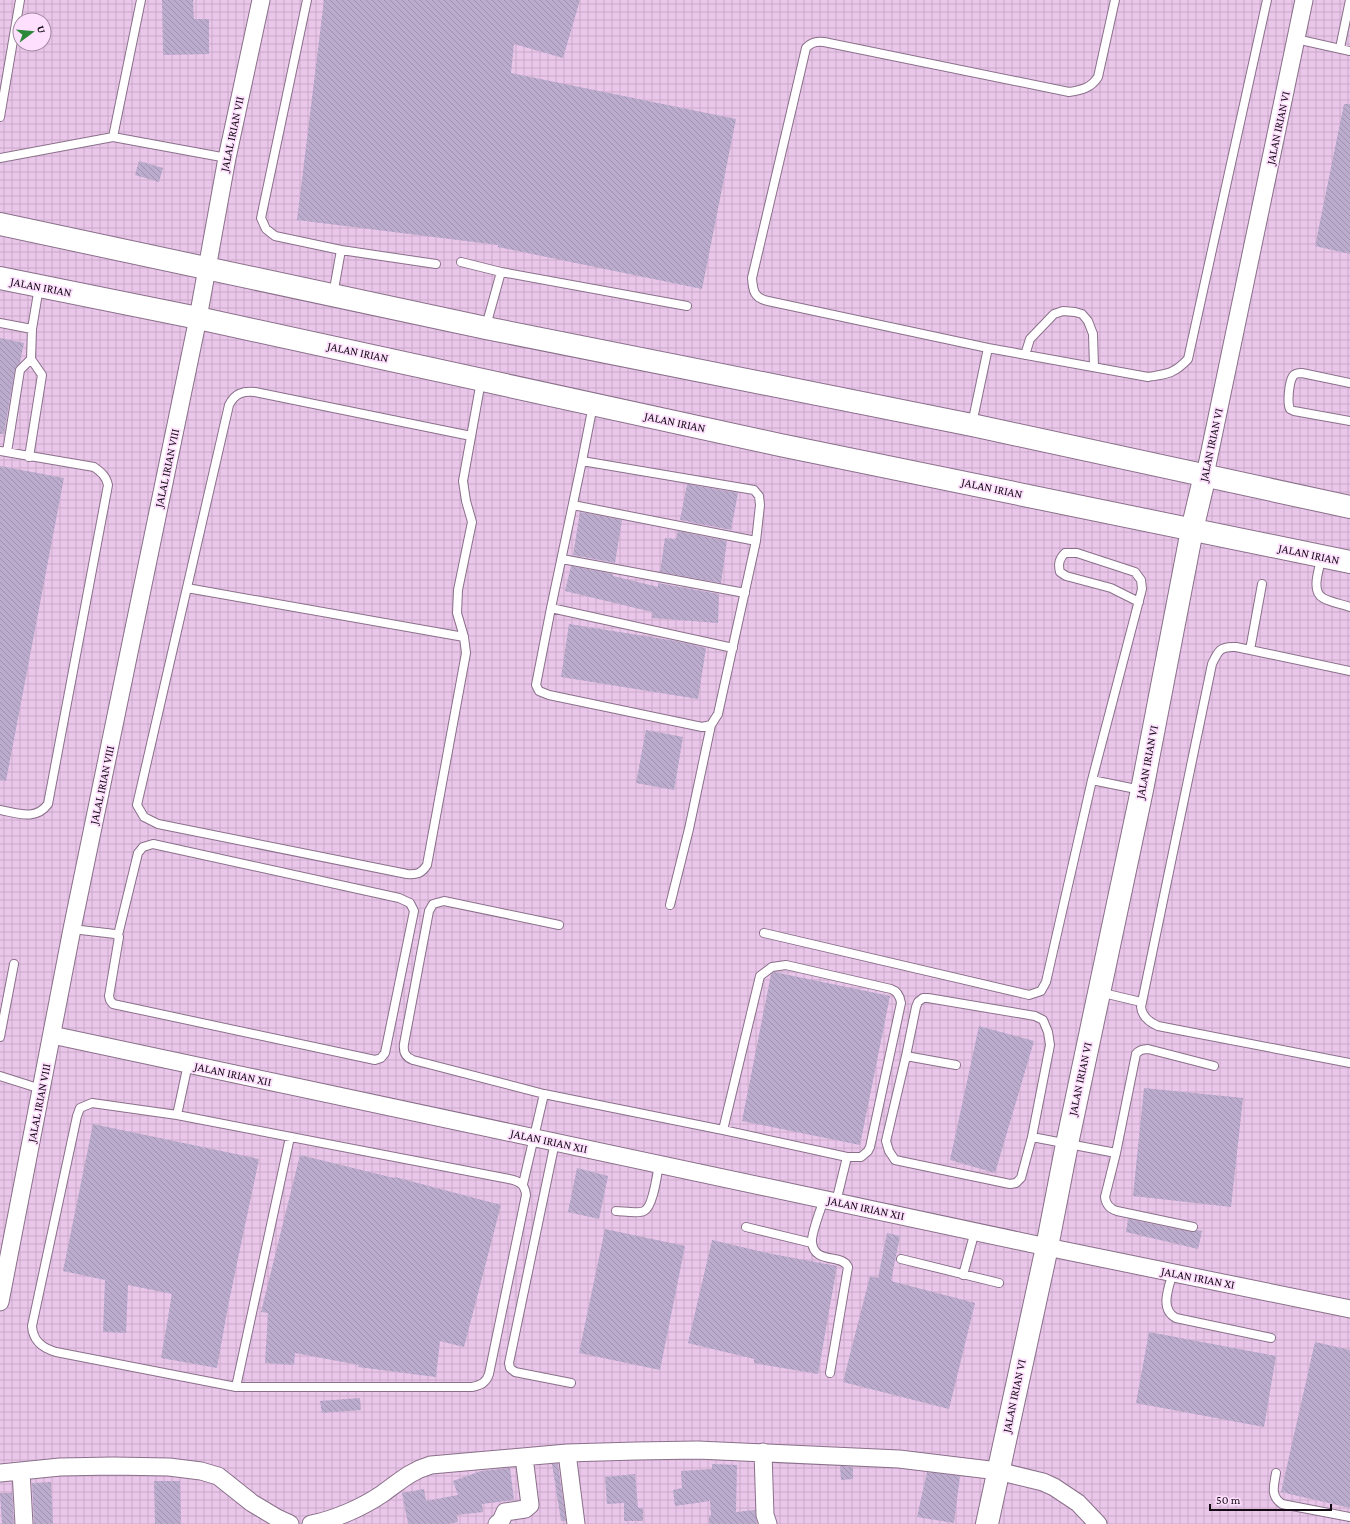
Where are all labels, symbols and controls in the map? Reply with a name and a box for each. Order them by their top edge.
north arrow [12,12,52,52]
text: U [35,24,49,35]
street label: JALAN IRIAN VI [1263,90,1293,167]
street label: JALAL IRIAN VII [217,95,247,174]
street label: JALAN IRIAN [8,274,73,300]
street label: JALAN IRIAN [325,339,390,365]
street label: JALAN IRIAN VI [1196,407,1226,484]
street label: JALAN IRIAN [642,409,707,435]
street label: JALAL IRIAN VIII [152,427,182,510]
street label: JALAN IRIAN [959,475,1024,501]
street label: JALAN IRIAN [1276,541,1341,567]
street label: JALAN IRIAN VI [1133,724,1161,801]
street label: JALAL IRIAN VIII [87,744,117,827]
street label: JALAN IRIAN VI [1065,1041,1095,1118]
street label: JALAN IRIAN XII [192,1059,273,1089]
street label: JALAL IRIAN VIII [24,1062,54,1145]
street label: JALAN IRIAN XII [508,1126,589,1156]
street label: JALAN IRIAN XII [825,1193,906,1223]
street label: JALAN IRIAN XI [1159,1264,1236,1292]
street label: JALAN IRIAN VI [999,1358,1029,1435]
scale bar [1210,1486,1331,1512]
text: 50 m [1216,1493,1241,1507]

